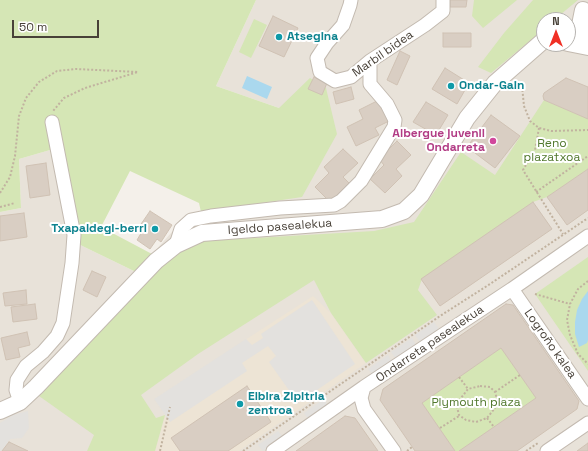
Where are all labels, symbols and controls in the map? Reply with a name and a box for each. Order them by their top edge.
scale bar [14,12,101,38]
north arrow [536,12,576,52]
text: N [552,14,560,28]
text: 50 m [19,19,47,35]
street label: Marbil bidea [350,28,416,80]
place label: Atsegina [287,30,338,44]
marker: Atsegina [274,32,284,42]
place label: Ondar-Gain [459,79,524,93]
marker: Ondar-Gain [446,81,456,91]
place label: Albergue juvenil Ondarreta [392,127,485,155]
marker: Albergue juvenil Ondarreta [488,136,498,146]
park label: Reno plazatxoa [524,137,580,165]
street label: Igeldo pasealekua [227,216,333,238]
place label: Txapaldegi-berri [51,222,147,236]
marker: Txapaldegi-berri [150,224,160,234]
street label: Ondarreta pasealekua [373,303,487,385]
street label: Logroño kalea [521,307,579,381]
place label: Elbira Zipitria zentroa [248,390,325,418]
park label: Plymouth plaza [431,396,521,410]
marker: Elbira Zipitria zentroa [235,399,245,409]

